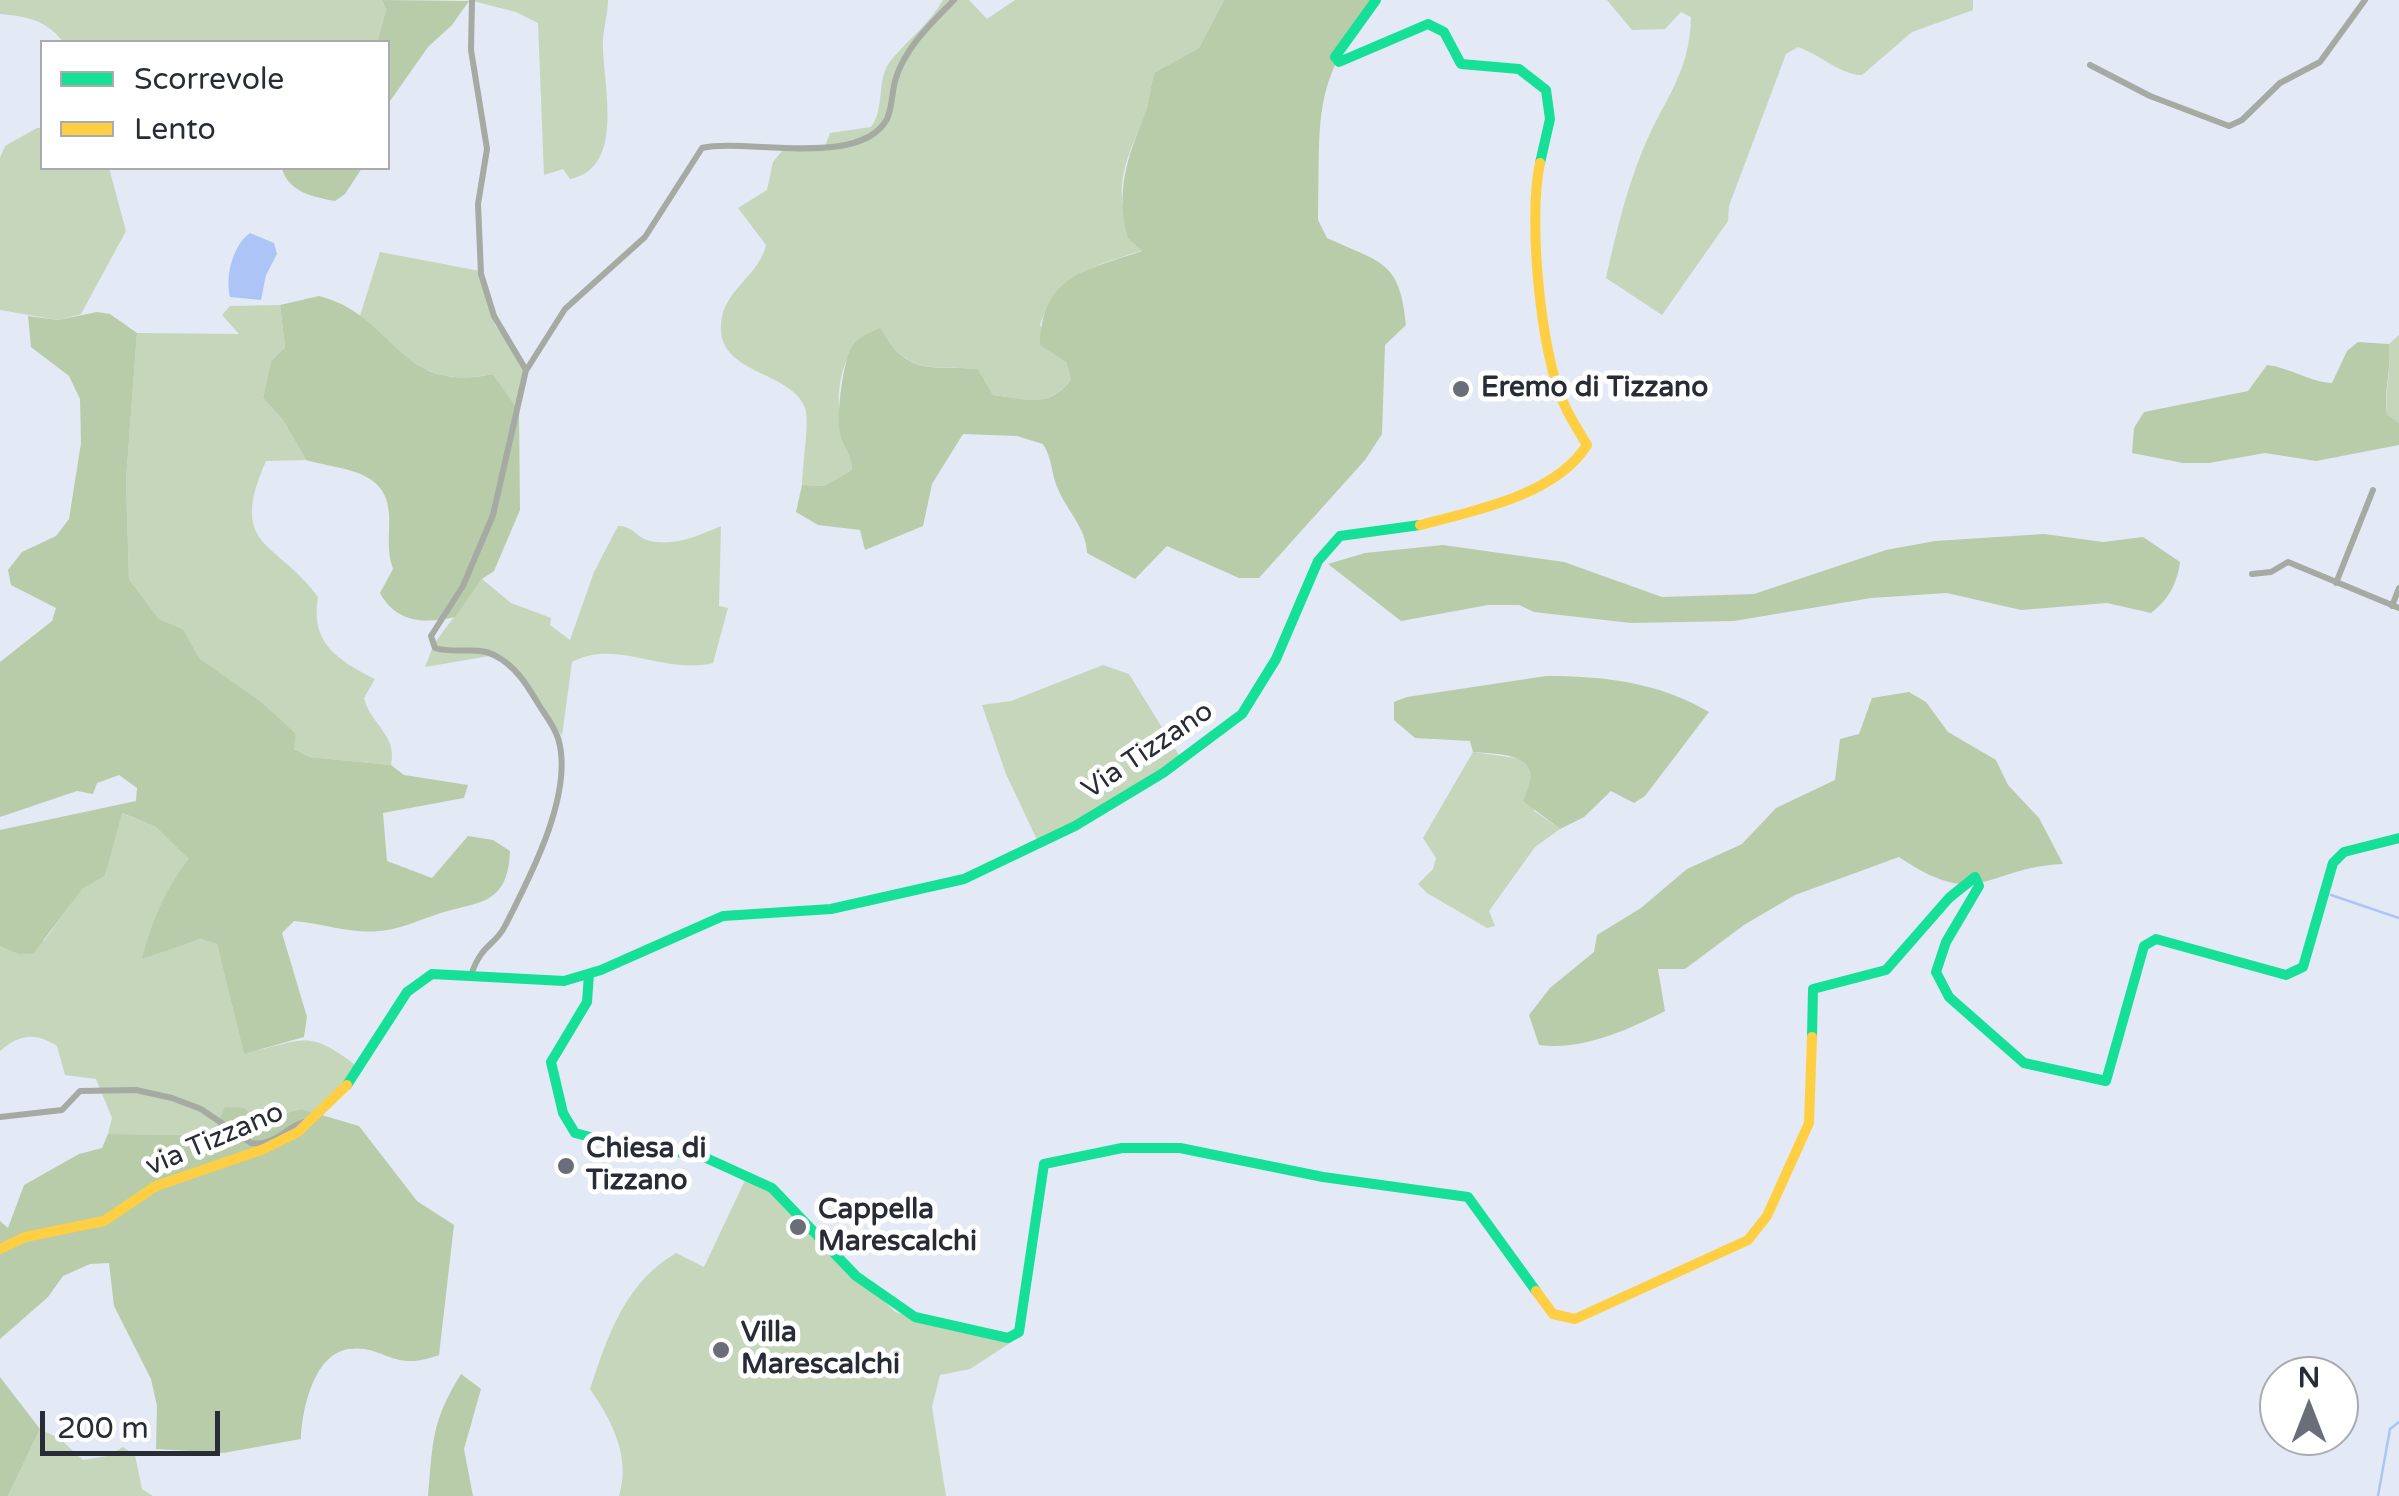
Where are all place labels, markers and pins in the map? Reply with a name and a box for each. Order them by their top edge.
place label: Eremo di Tizzano [1481,372,1708,406]
marker: Eremo di Tizzano [1450,378,1472,400]
place label: Chiesa di Tizzano [586,1133,706,1199]
marker: Chiesa di Tizzano [555,1155,577,1177]
place label: Cappella Marescalchi [818,1194,977,1260]
marker: Cappella Marescalchi [787,1216,809,1238]
place label: Villa Marescalchi [741,1317,900,1383]
marker: Villa Marescalchi [710,1339,732,1361]

